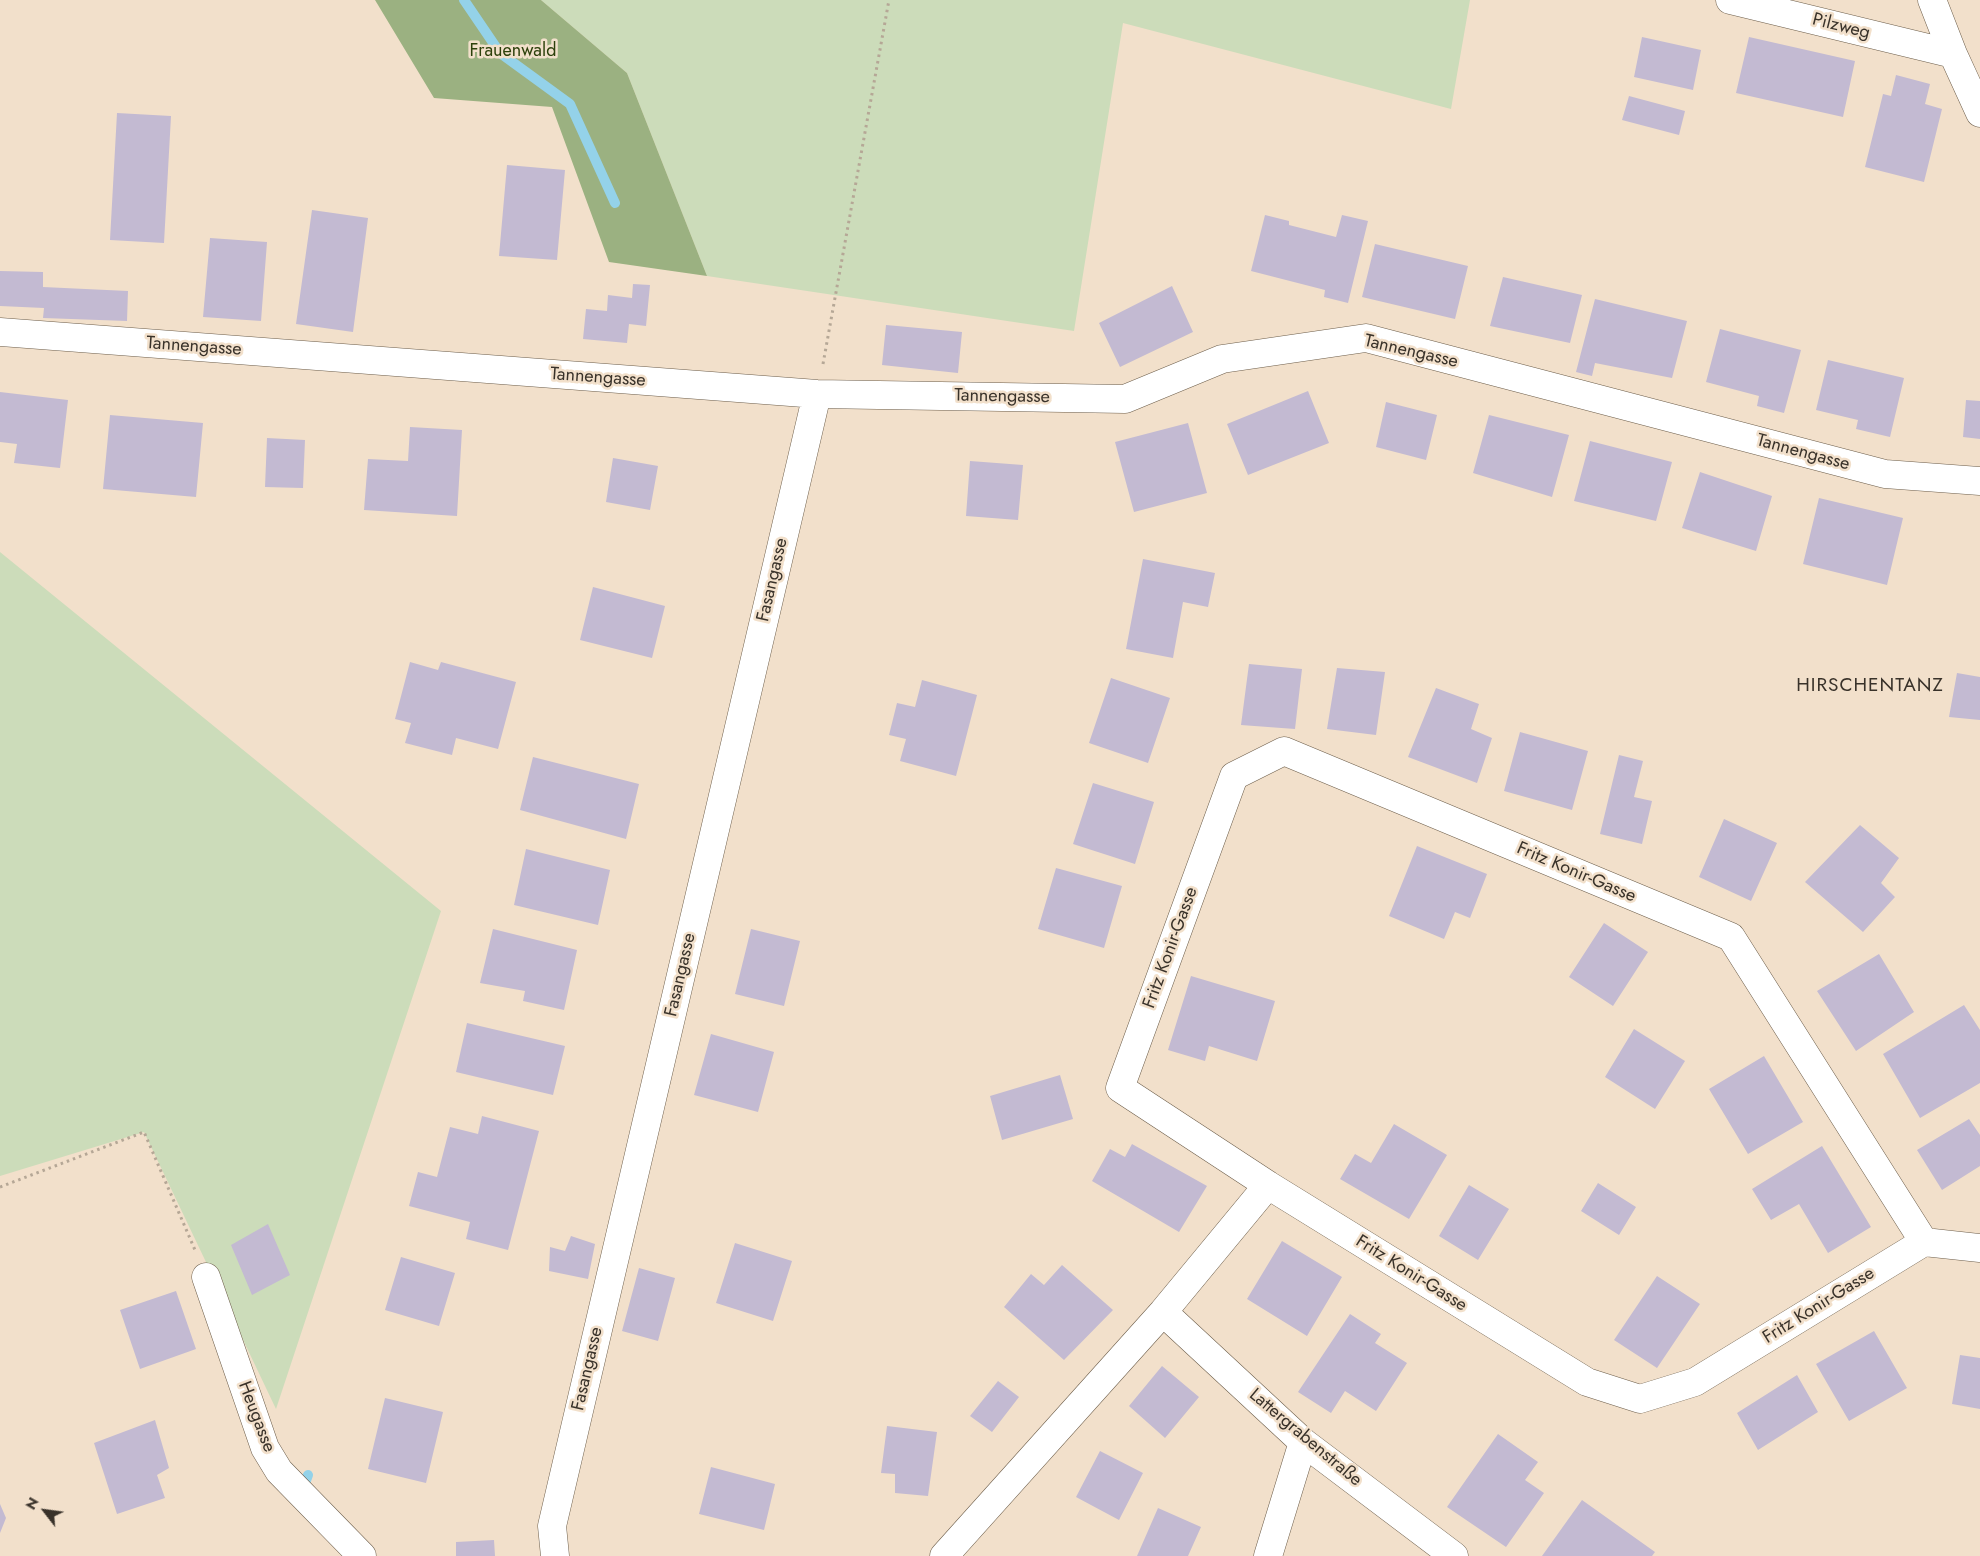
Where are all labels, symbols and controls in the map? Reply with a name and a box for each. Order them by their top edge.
street label: Pilzweg [1810,9,1872,45]
park label: Frauenwald [470,41,556,63]
street label: Tannengasse [1362,331,1460,373]
street label: Tannengasse [146,333,242,361]
street label: Tannengasse [550,364,646,392]
street label: Tannengasse [954,385,1050,409]
street label: Tannengasse [1754,430,1852,476]
street label: Fasangasse [753,536,793,624]
district label: HIRSCHENTANZ [1795,675,1945,697]
street label: Fritz Konir-Gasse [1513,838,1639,908]
street label: Fritz Konir-Gasse [1139,884,1203,1012]
street label: Fasangasse [661,931,701,1019]
street label: Fritz Konir-Gasse [1351,1231,1471,1317]
street label: Fritz Konir-Gasse [1759,1263,1879,1349]
street label: Fasangasse [568,1325,608,1413]
street label: Heugasse [233,1378,279,1456]
street label: Lattergrabenstraße [1244,1385,1366,1491]
north arrow [20,1486,70,1536]
text: N [21,1494,43,1513]

